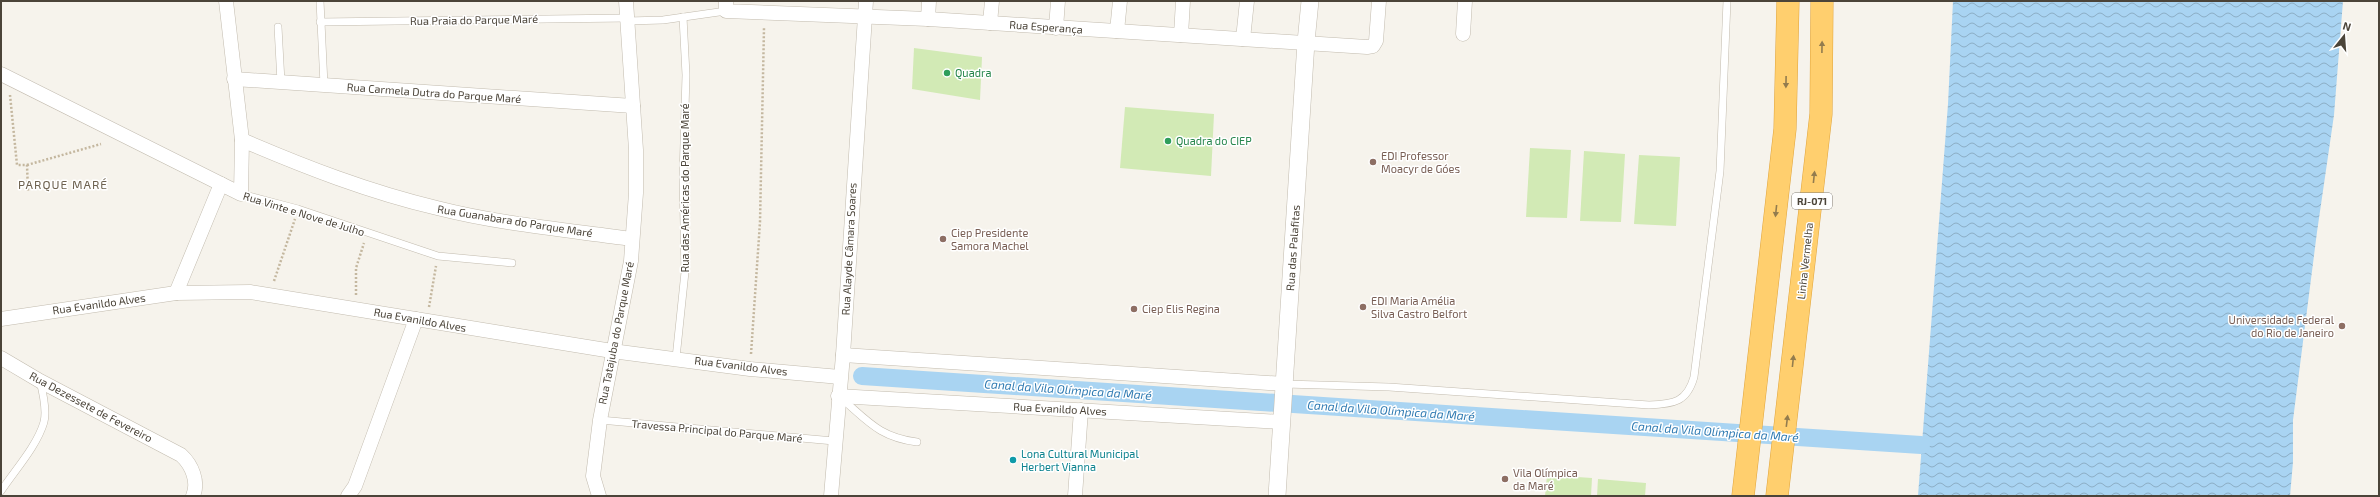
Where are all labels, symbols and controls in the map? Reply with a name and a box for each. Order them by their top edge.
street label: Rua Praia do Parque Maré [410,12,538,27]
north arrow [2324,16,2364,56]
street label: Rua Esperança [1009,17,1083,37]
text: N [2341,19,2353,33]
one-way arrow [1819,40,1825,53]
place label: Quadra [955,66,991,80]
marker: Quadra [942,68,952,78]
one-way arrow [1783,76,1789,89]
street label: Rua Carmela Dutra do Parque Maré [346,80,522,105]
street label: Rua das Américas do Parque Maré [678,103,691,273]
place label: Quadra do CIEP [1176,134,1252,148]
marker: Quadra do CIEP [1163,136,1173,146]
place label: EDI Professor Moacyr de Góes [1381,149,1460,175]
marker: EDI Professor Moacyr de Góes [1368,157,1378,167]
one-way arrow [1811,171,1818,183]
district label: PARQUE MARÉ [18,177,108,192]
street label: Rua Alayde Câmara Soares [839,182,858,316]
street label: Rua Vinte e Nove de Julho [242,189,367,238]
road number: RJ-071 [1792,193,1832,209]
street label: Rua Guanabara do Parque Maré [437,202,594,239]
street label: Rua das Palafitas [1283,204,1302,291]
one-way arrow [1772,205,1779,217]
street label: Linha Vermelha [1794,222,1815,300]
place label: Ciep Presidente Samora Machel [951,226,1029,252]
marker: Ciep Presidente Samora Machel [938,234,948,244]
street label: Rua Tatajuba do Parque Maré [595,260,637,406]
street label: Rua Evanildo Alves [52,290,147,316]
place label: EDI Maria Amélia Silva Castro Belfort [1371,294,1467,320]
place label: Ciep Elis Regina [1142,302,1220,315]
marker: EDI Maria Amélia Silva Castro Belfort [1358,302,1368,312]
marker: Ciep Elis Regina [1129,304,1139,314]
street label: Rua Evanildo Alves [373,305,468,334]
place label: Universidade Federal do Rio de Janeiro [2229,313,2335,339]
marker: Universidade Federal do Rio de Janeiro [2337,321,2347,331]
street label: Rua Evanildo Alves [694,353,789,378]
one-way arrow [1790,355,1797,367]
street label: Rua Dezessete de Fevereiro [28,369,155,445]
water label: Canal da Vila Olímpica da Maré [984,376,1153,402]
water label: Canal da Vila Olímpica da Maré [1307,397,1476,423]
street label: Rua Evanildo Alves [1013,400,1108,417]
one-way arrow [1783,415,1790,427]
street label: Travessa Principal do Parque Maré [631,417,803,444]
water label: Canal da Vila Olímpica da Maré [1631,418,1800,444]
place label: Lona Cultural Municipal Herbert Vianna [1021,447,1139,473]
marker: Lona Cultural Municipal Herbert Vianna [1008,455,1018,465]
place label: Vila Olímpica da Maré [1513,466,1578,492]
marker: Vila Olímpica da Maré [1500,474,1510,484]

